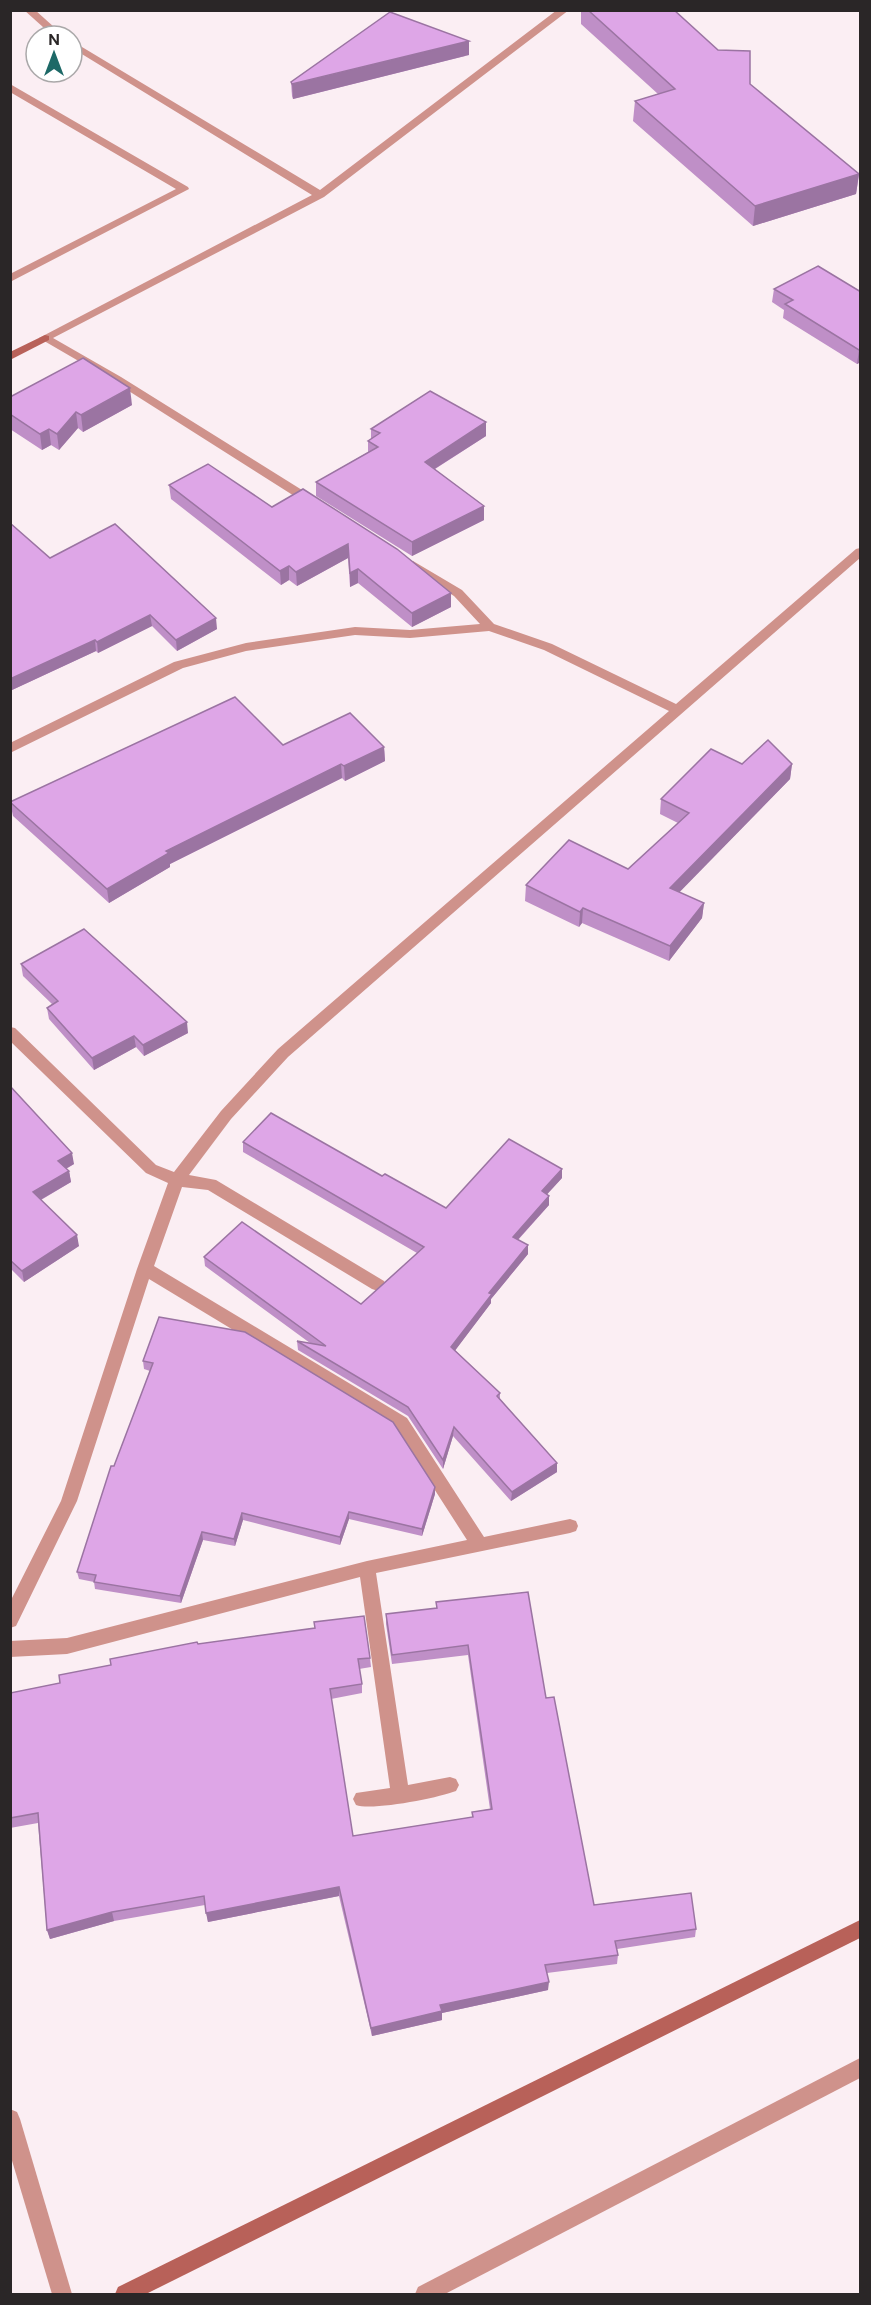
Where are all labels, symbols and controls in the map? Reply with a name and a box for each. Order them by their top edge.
north arrow [24,24,84,84]
text: N [48,29,60,50]

